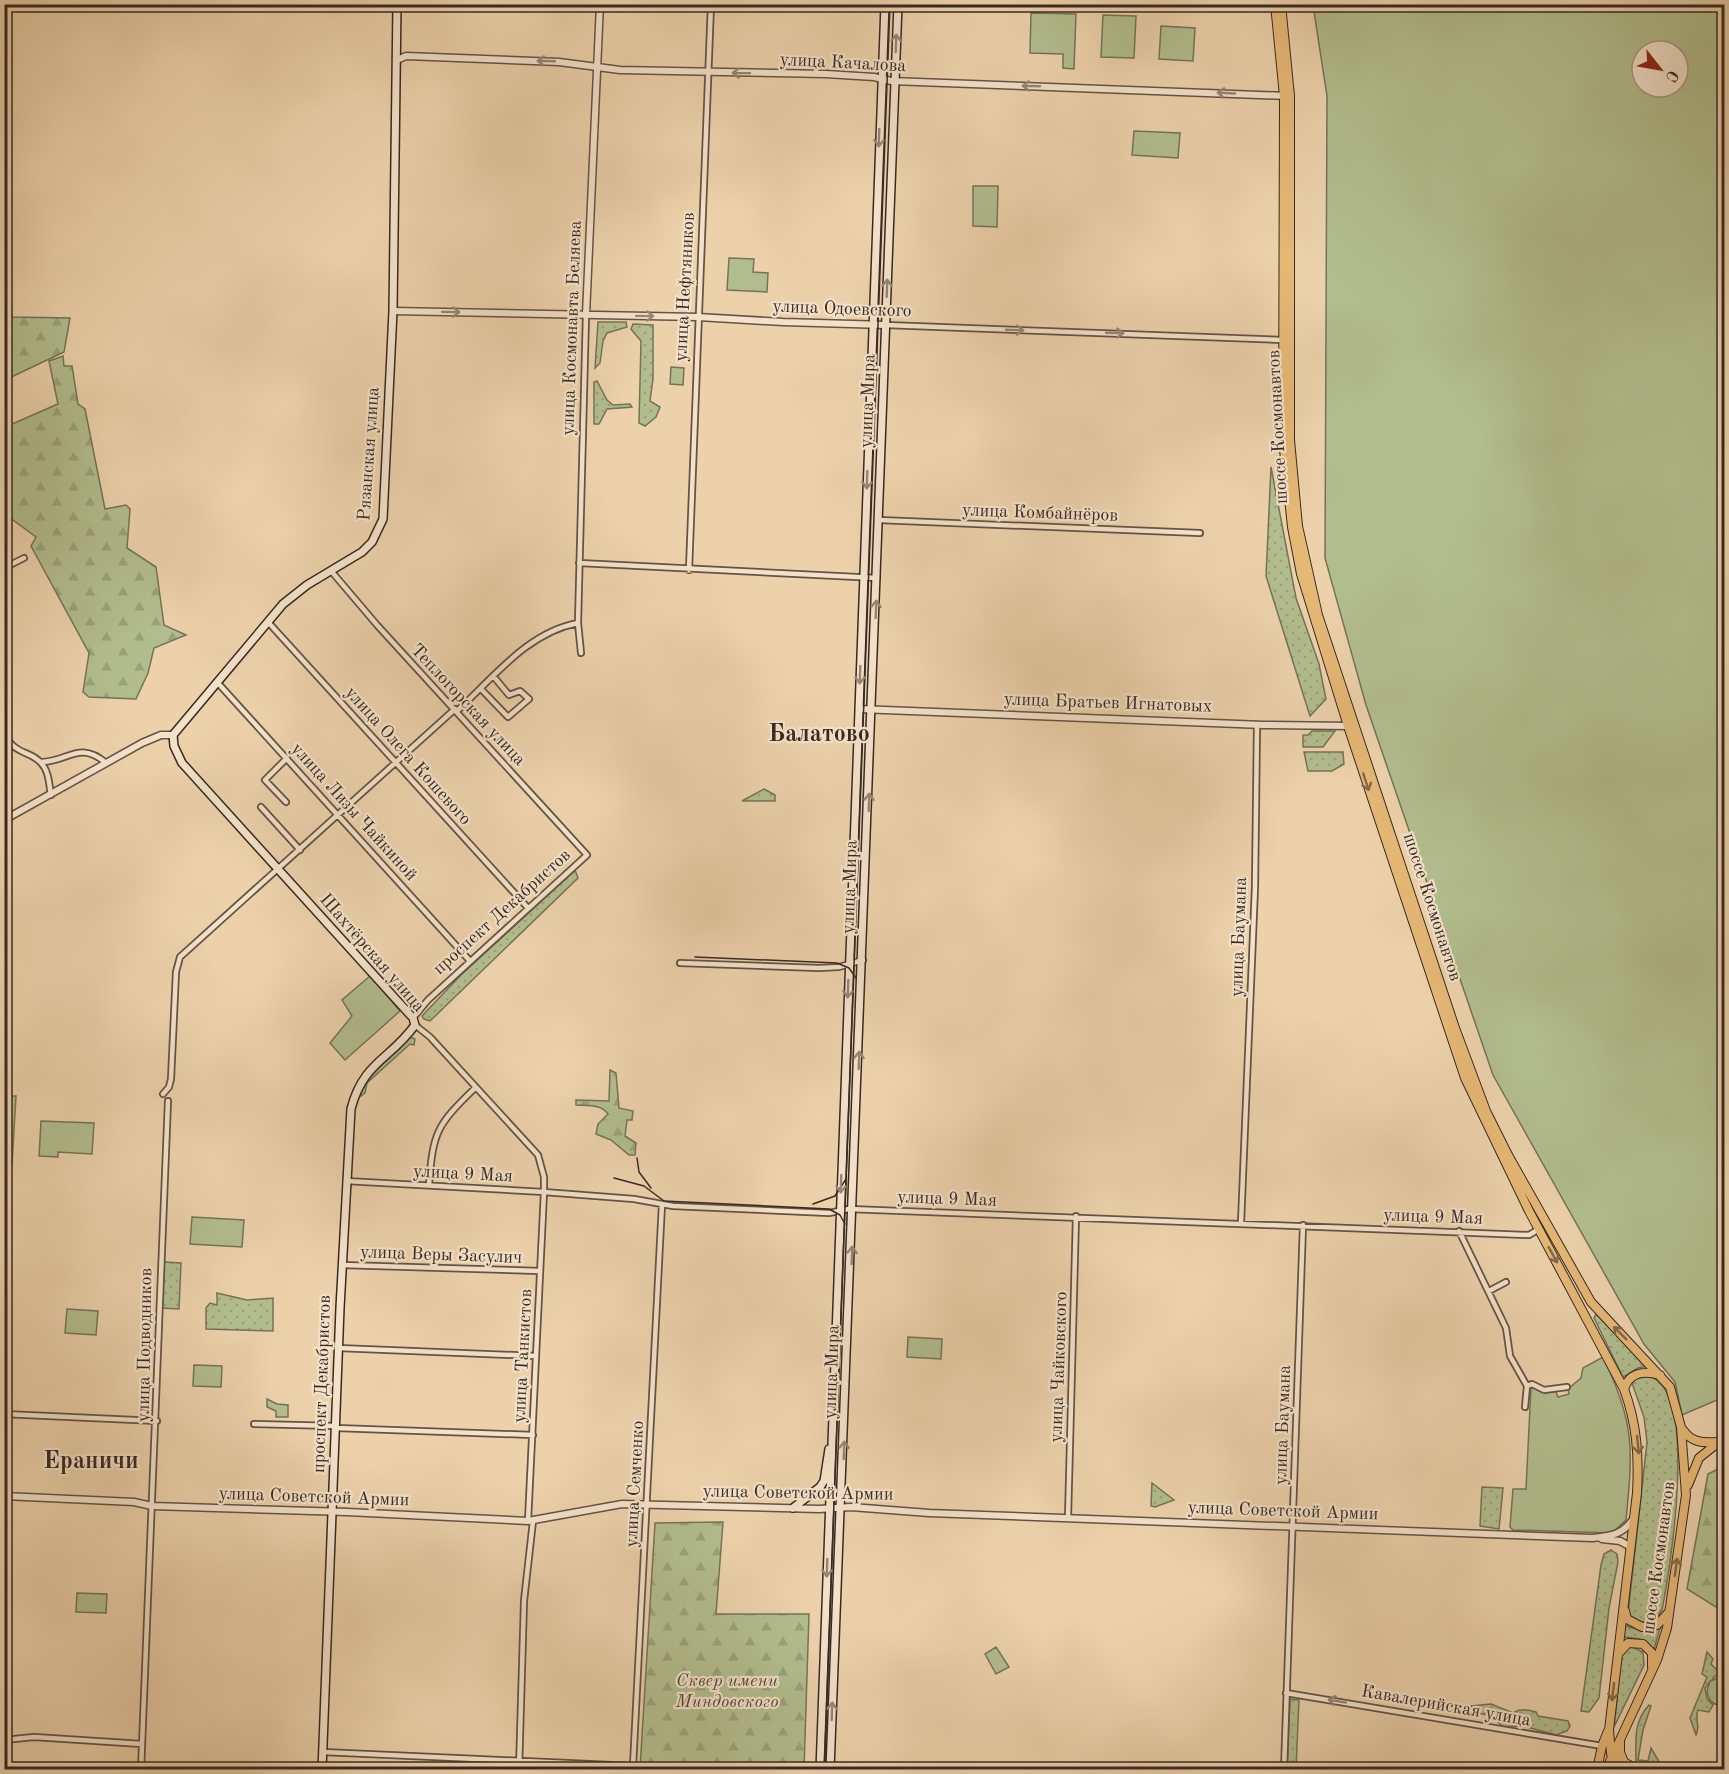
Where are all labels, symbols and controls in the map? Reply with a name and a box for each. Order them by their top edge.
one-way arrow [891,33,902,53]
north arrow [1630,39,1690,99]
street label: улица Качалова [779,51,907,75]
one-way arrow [537,56,557,67]
text: С [1662,67,1681,84]
one-way arrow [731,68,751,79]
one-way arrow [1022,80,1042,91]
one-way arrow [1216,87,1236,98]
one-way arrow [874,128,885,148]
street label: улица Нефтяников [672,212,699,362]
street label: улица Космонавта Беляева [559,220,585,436]
one-way arrow [882,279,893,299]
street label: улица Одоевского [772,298,912,320]
one-way arrow [441,306,461,318]
one-way arrow [634,310,654,322]
one-way arrow [1005,324,1025,335]
one-way arrow [1104,328,1124,339]
street label: шоссе Космонавтов [1265,349,1291,505]
street label: улица Мира [857,354,879,448]
street label: Рязанская улица [355,386,383,522]
one-way arrow [862,470,873,490]
street label: улица Комбайнёров [962,501,1118,525]
one-way arrow [870,599,881,619]
street label: Теплогорская улица [407,641,529,769]
one-way arrow [855,665,866,685]
street label: улица Олега Кошевого [341,683,475,829]
street label: улица Братьев Игнатовых [1003,690,1213,716]
district label: Балатово [768,723,870,747]
street label: улица Лизы Чайкиной [288,740,420,884]
one-way arrow [1361,772,1372,791]
one-way arrow [863,793,874,813]
street label: шоссе Космонавтов [1400,831,1464,983]
street label: улица Мира [839,840,861,934]
street label: проспект Декабристов [430,846,574,978]
street label: улица Баумана [1228,876,1250,997]
street label: Шахтёрская улица [316,890,428,1016]
one-way arrow [843,979,854,999]
one-way arrow [853,1051,865,1071]
street label: улица 9 Мая [413,1162,513,1186]
one-way arrow [835,1173,847,1193]
street label: улица 9 Мая [897,1188,997,1210]
street label: улица 9 Мая [1383,1206,1483,1228]
street label: улица Веры Засулич [360,1243,522,1267]
one-way arrow [846,1245,858,1265]
one-way arrow [1547,1246,1559,1263]
street label: улица Подводников [135,1268,155,1422]
street label: улица Танкистов [510,1288,536,1424]
street label: улица Чайковского [1047,1291,1071,1443]
street label: проспект Декабристов [310,1295,334,1473]
street label: улица Мира [821,1325,843,1419]
one-way arrow [1613,1326,1628,1341]
street label: улица Баумана [1272,1364,1294,1485]
street label: улица Семченко [623,1420,647,1548]
one-way arrow [1633,1435,1644,1454]
one-way arrow [838,1440,849,1460]
district label: Ераничи [43,1450,139,1474]
street label: шоссе Космонавтов [1639,1480,1679,1636]
street label: улица Советской Армии [702,1482,894,1504]
street label: улица Советской Армии [218,1485,410,1509]
street label: улица Советской Армии [1187,1499,1379,1523]
one-way arrow [821,1557,833,1577]
one-way arrow [1671,1557,1682,1577]
park label: Сквер имени Миндовского [674,1672,779,1711]
street label: Кавалерийская улица [1360,1682,1532,1730]
one-way arrow [1608,1682,1619,1702]
one-way arrow [1328,1695,1348,1706]
one-way arrow [826,1702,838,1722]

